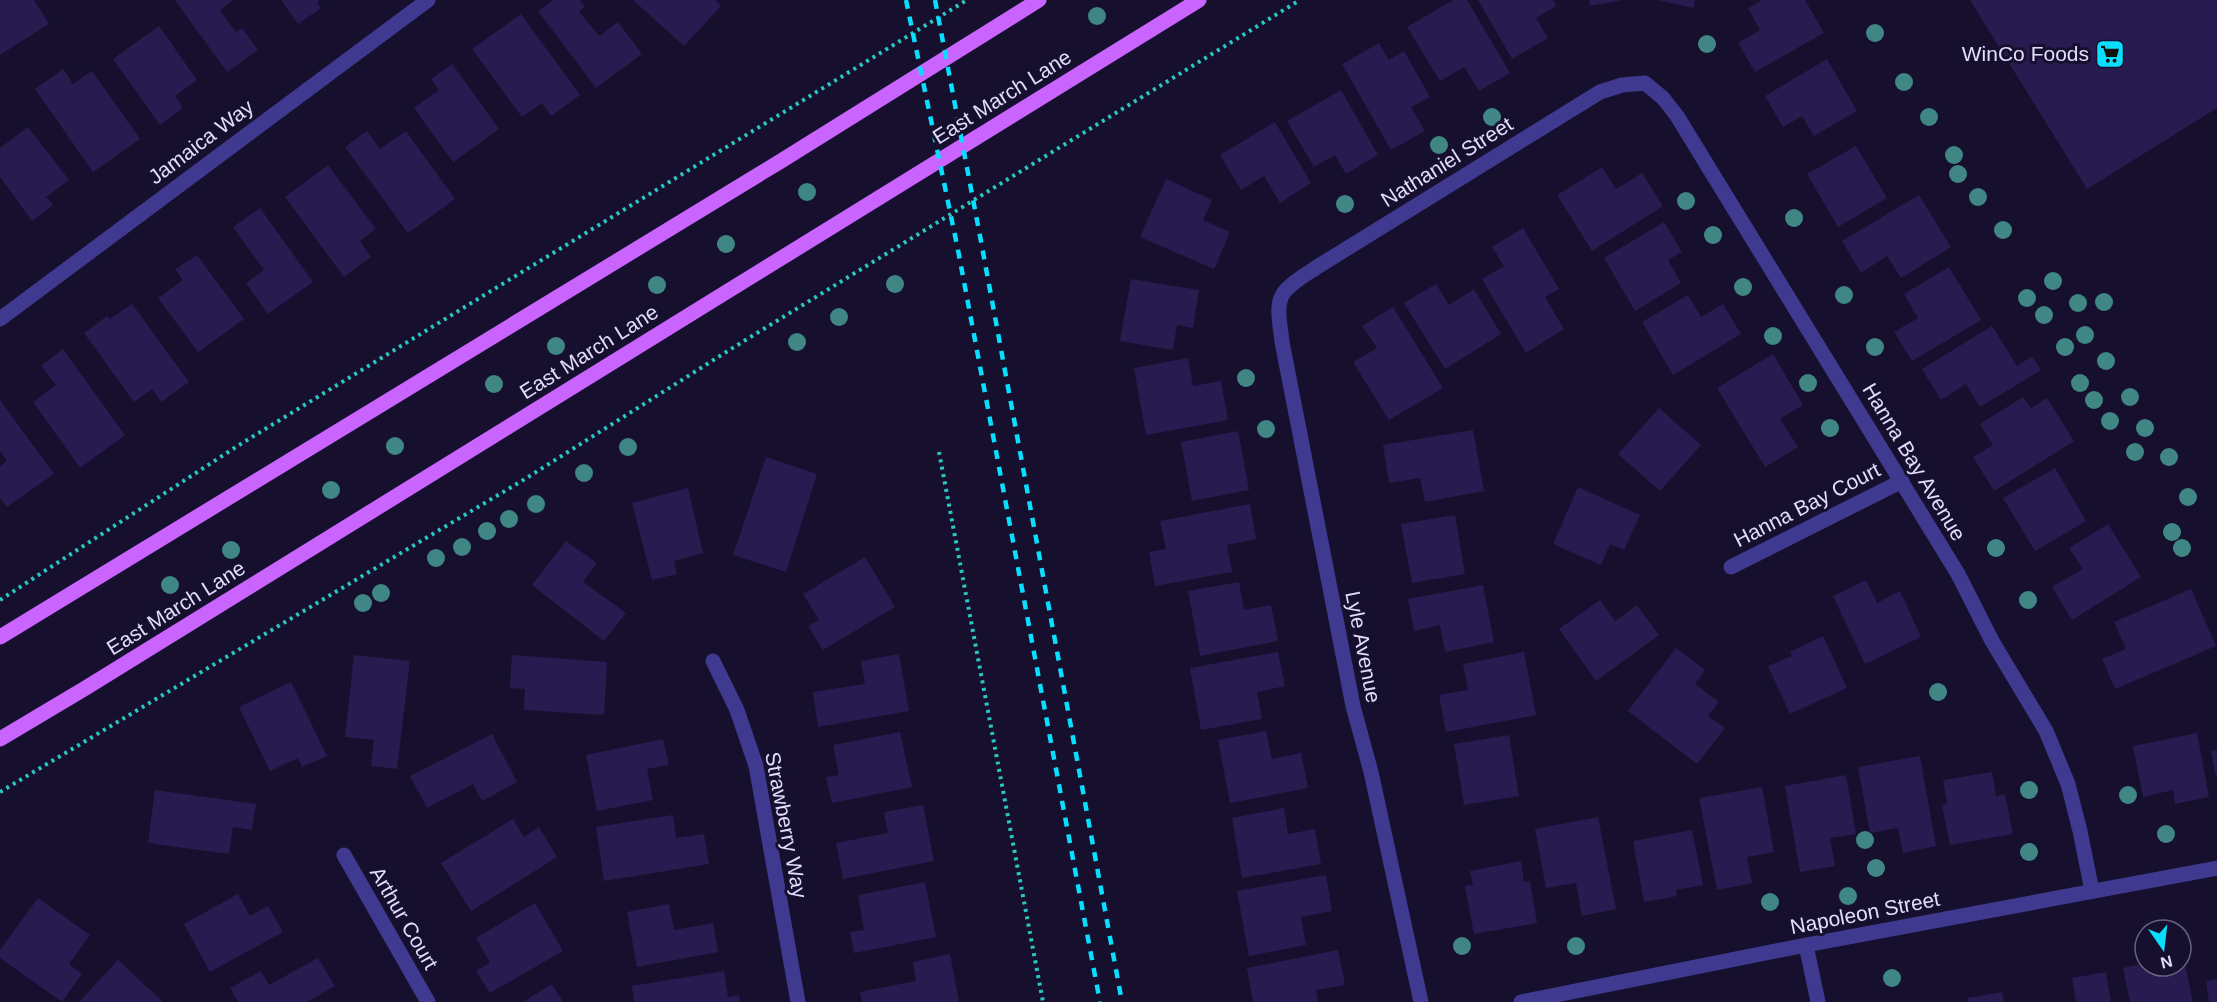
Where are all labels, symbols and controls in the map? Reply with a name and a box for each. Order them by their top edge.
supermarket icon: WinCo Foods [2094,38,2126,70]
place label: WinCo Foods [1962,42,2089,65]
street label: East March Lane [928,45,1075,148]
street label: Jamaica Way [144,94,258,188]
street label: Nathaniel Street [1377,112,1517,211]
street label: East March Lane [515,300,662,403]
street label: Hanna Bay Avenue [1858,379,1970,545]
street label: Hanna Bay Court [1730,458,1884,551]
street label: East March Lane [102,556,249,659]
street label: Lyle Avenue [1341,589,1386,705]
street label: Strawberry Way [761,750,812,901]
street label: Arthur Court [366,862,443,973]
street label: Napoleon Street [1788,887,1942,938]
north arrow [2133,918,2193,978]
text: N [2159,952,2174,972]

